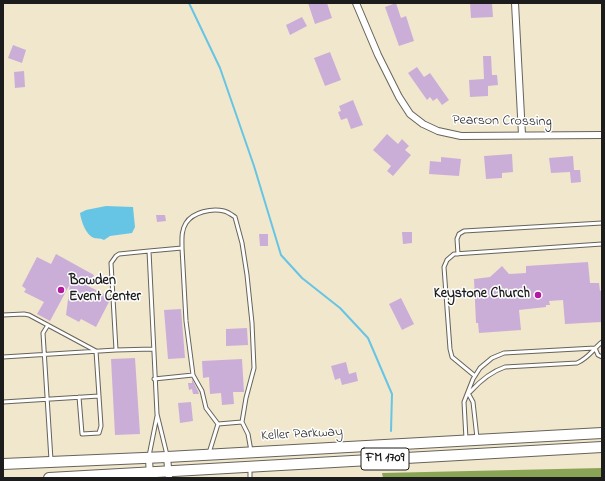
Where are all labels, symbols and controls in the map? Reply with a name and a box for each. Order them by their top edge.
street label: Pearson Crossing [452,113,552,131]
place label: Bowden Event Center [69,274,141,306]
marker: Bowden Event Center [56,285,66,295]
place label: Keystone Church [434,287,530,303]
marker: Keystone Church [533,290,543,300]
street label: Keller Parkway [261,424,343,446]
road number: FM 1709 [361,448,409,470]

